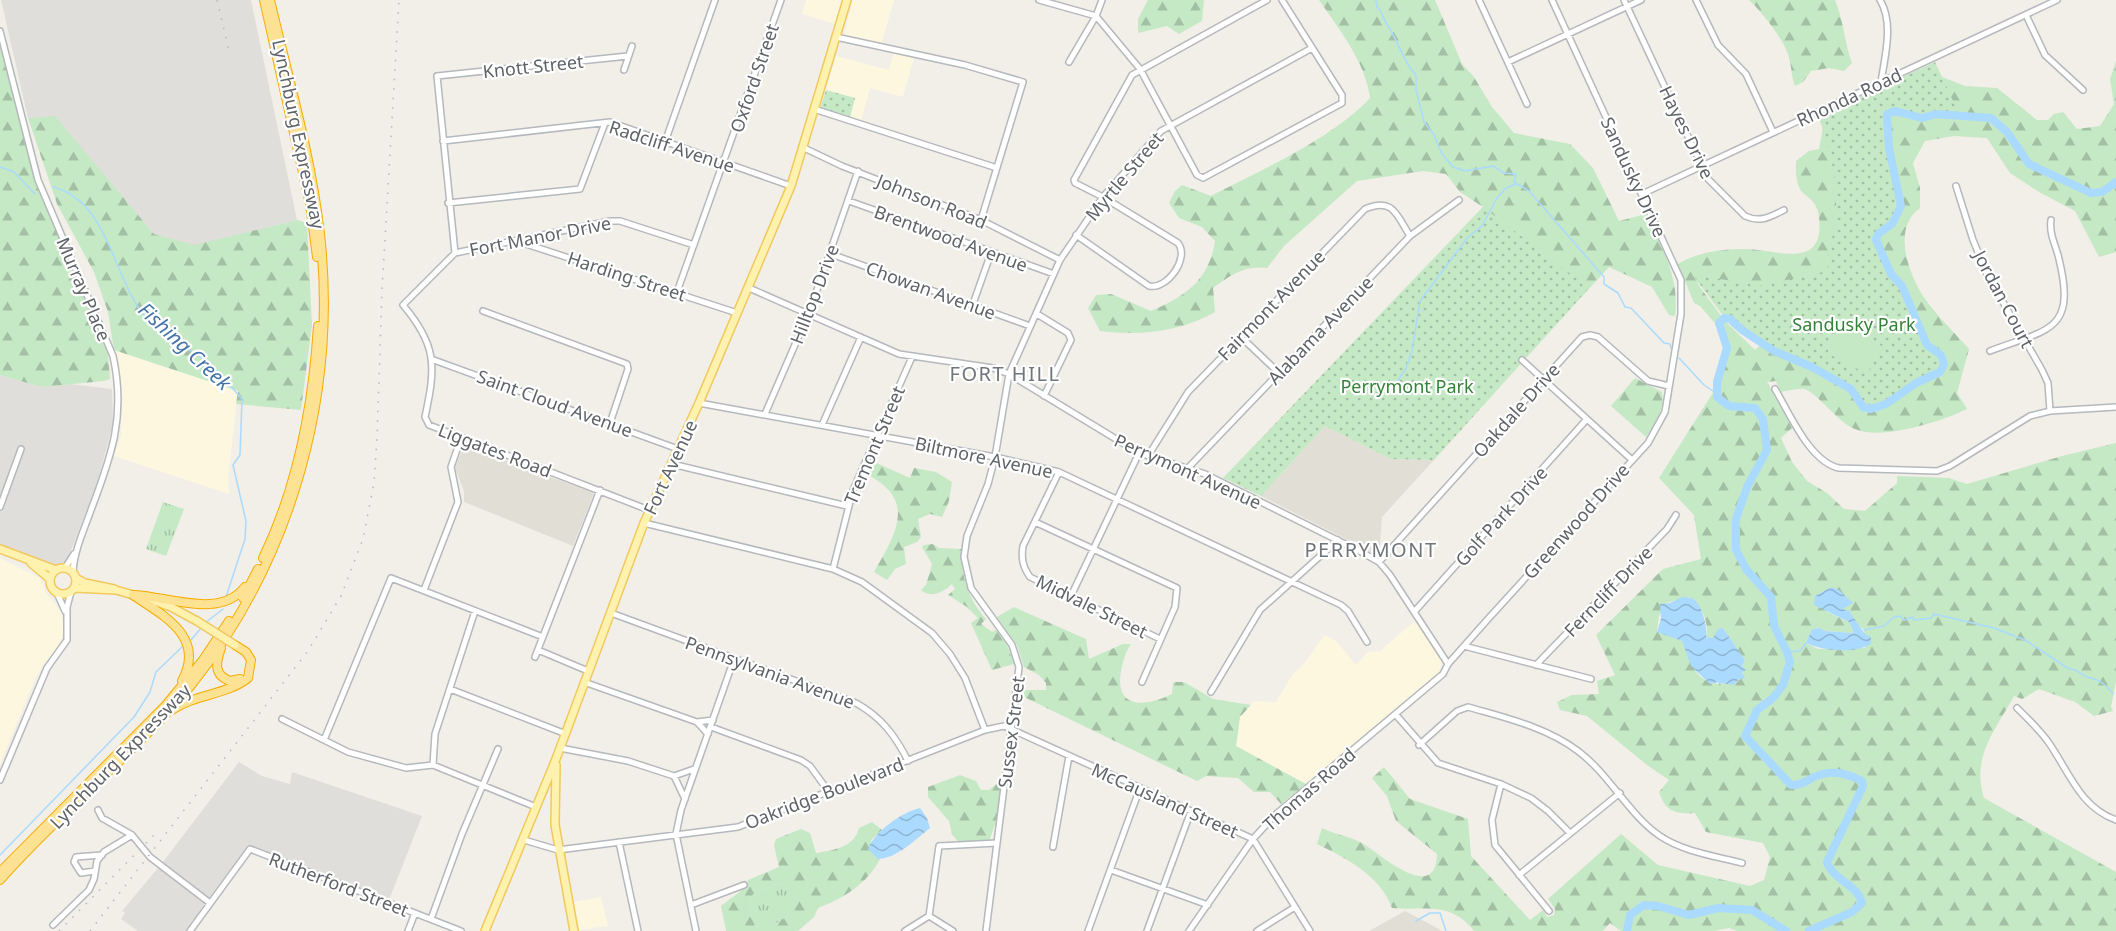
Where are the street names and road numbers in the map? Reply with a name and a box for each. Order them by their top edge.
street label: Oxford Street [724,20,784,136]
street label: Lynchburg Expressway [267,37,331,232]
street label: Knott Street [481,49,585,83]
street label: Rhonda Road [1793,62,1905,132]
street label: Hayes Drive [1654,82,1720,182]
street label: Sandusky Drive [1596,113,1672,241]
street label: Radcliff Avenue [606,114,738,178]
street label: Myrtle Street [1080,126,1169,226]
street label: Johnson Road [872,167,991,234]
street label: Brentwood Avenue [871,199,1031,277]
street label: Fort Manor Drive [467,210,613,262]
street label: Murray Place [51,234,117,344]
street label: Hilltop Drive [784,241,844,347]
street label: Jordan Court [1967,244,2040,352]
street label: Fairmont Avenue [1212,245,1330,365]
street label: Harding Street [565,246,690,307]
street label: Chowan Avenue [863,255,999,325]
street label: Alabama Avenue [1262,271,1378,389]
street label: Oakdale Drive [1467,358,1565,462]
street label: Saint Cloud Avenue [474,364,636,442]
street label: Tremont Street [838,382,910,508]
street label: Fort Avenue [638,416,702,518]
street label: Liggates Road [435,417,555,483]
street label: Perrymont Avenue [1111,428,1265,514]
street label: Biltmore Avenue [913,431,1055,483]
street label: Greenwood Drive [1518,458,1634,584]
street label: Golf Park Drive [1450,461,1552,571]
street label: Ferncliff Drive [1559,540,1657,642]
street label: Midvale Street [1032,569,1152,644]
street label: Pennsylvania Avenue [682,630,858,714]
street label: Sussex Street [992,674,1030,789]
street label: Lynchburg Expressway [44,678,196,834]
street label: Thomas Road [1258,742,1360,836]
street label: Oakridge Boulevard [741,752,907,834]
street label: McCausland Street [1088,757,1243,843]
street label: Rutherford Street [266,846,413,922]

